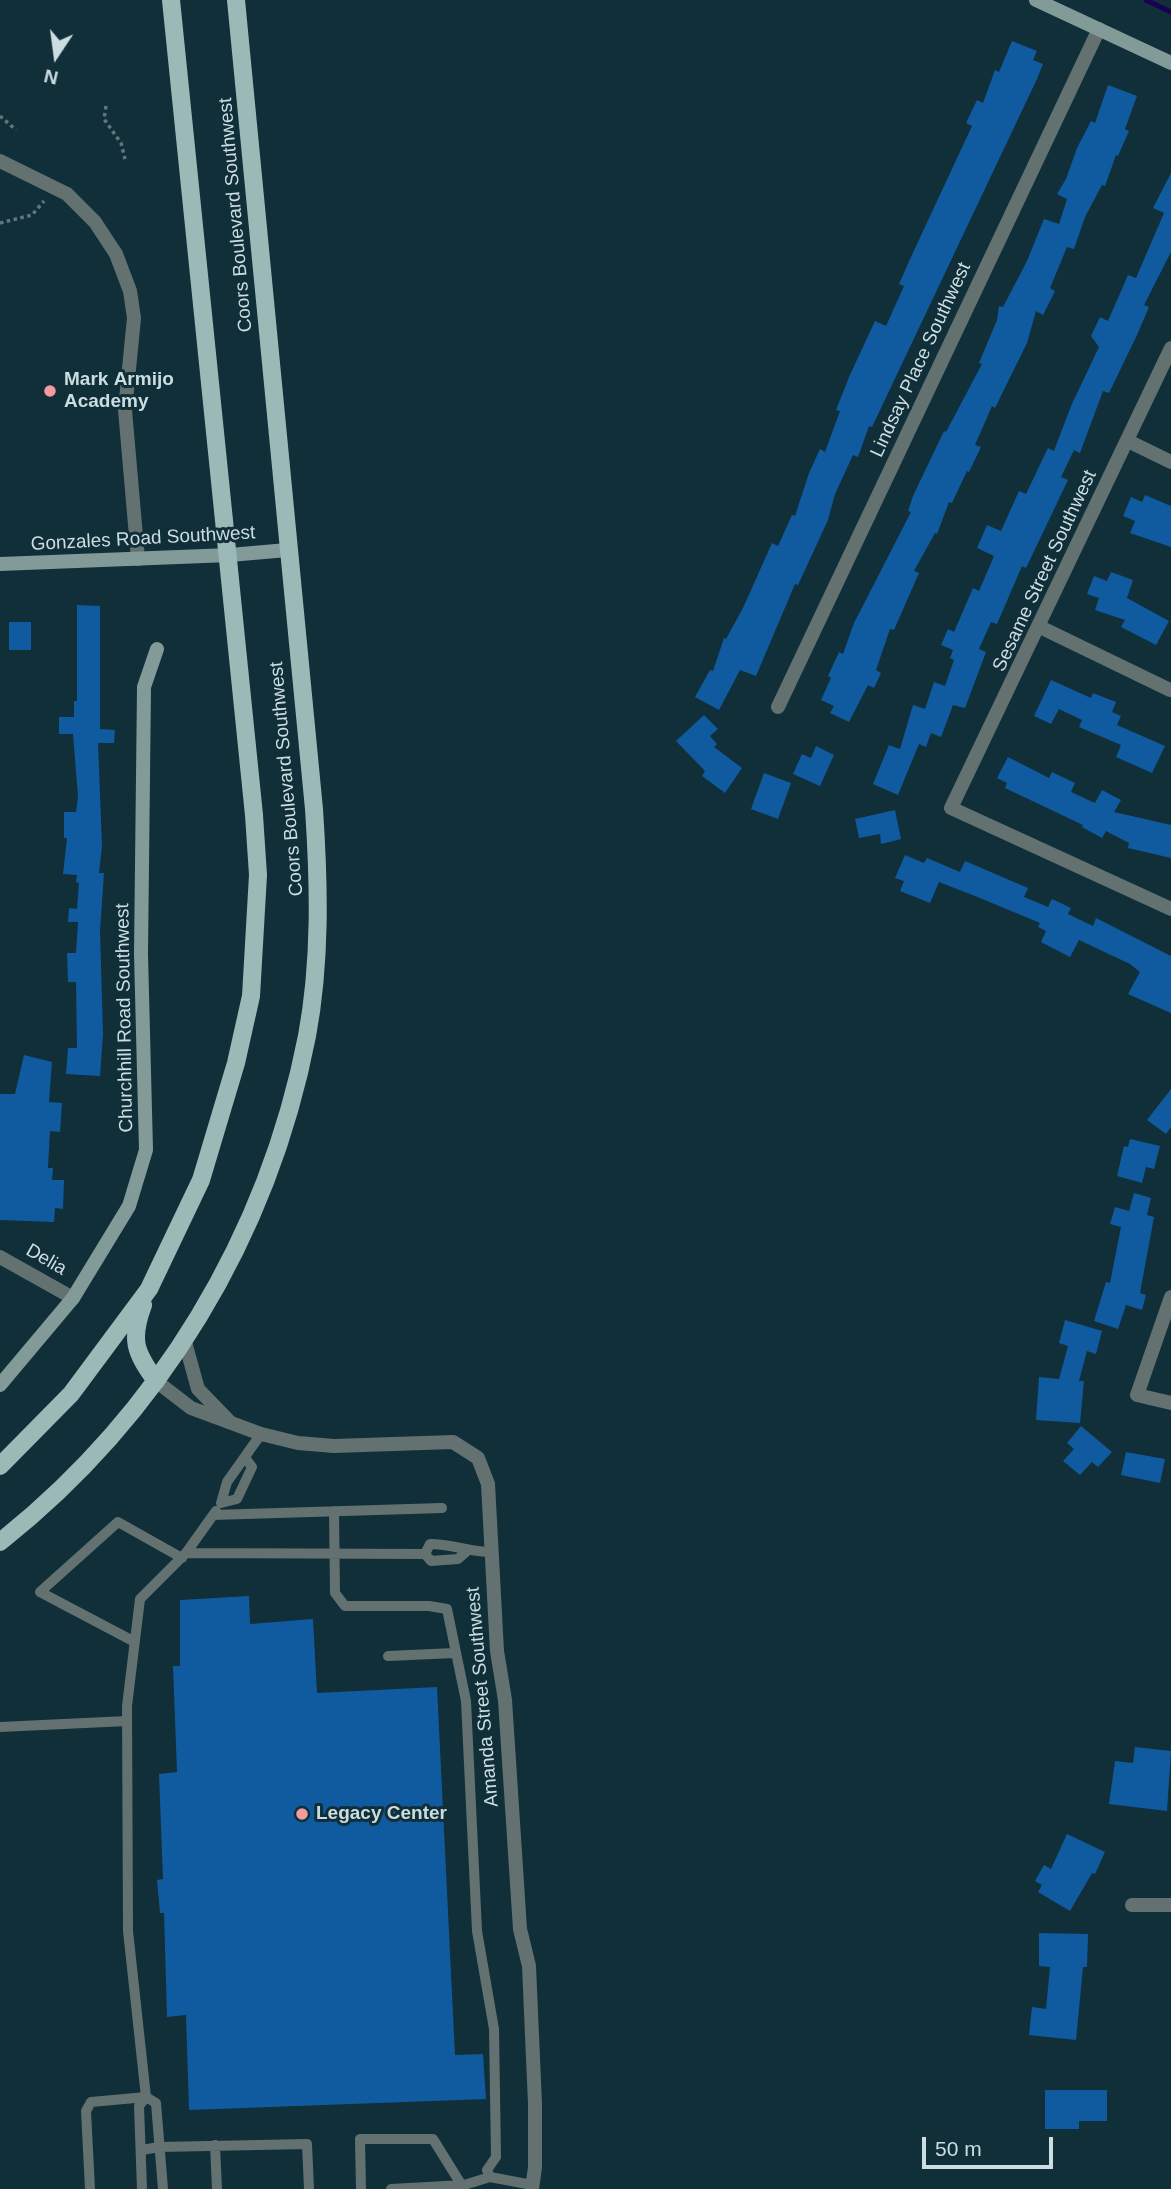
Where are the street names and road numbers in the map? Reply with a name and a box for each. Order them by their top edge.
street label: Coors Boulevard Southwest [214,97,258,333]
street label: Lindsay Place Southwest [866,259,976,461]
street label: Sesame Street Southwest [988,467,1102,675]
street label: Gonzales Road Southwest [30,522,256,556]
street label: Coors Boulevard Southwest [265,661,309,897]
street label: Churchhill Road Southwest [112,903,138,1133]
street label: Delia [22,1239,70,1281]
street label: Amanda Street Southwest [462,1586,504,1808]

